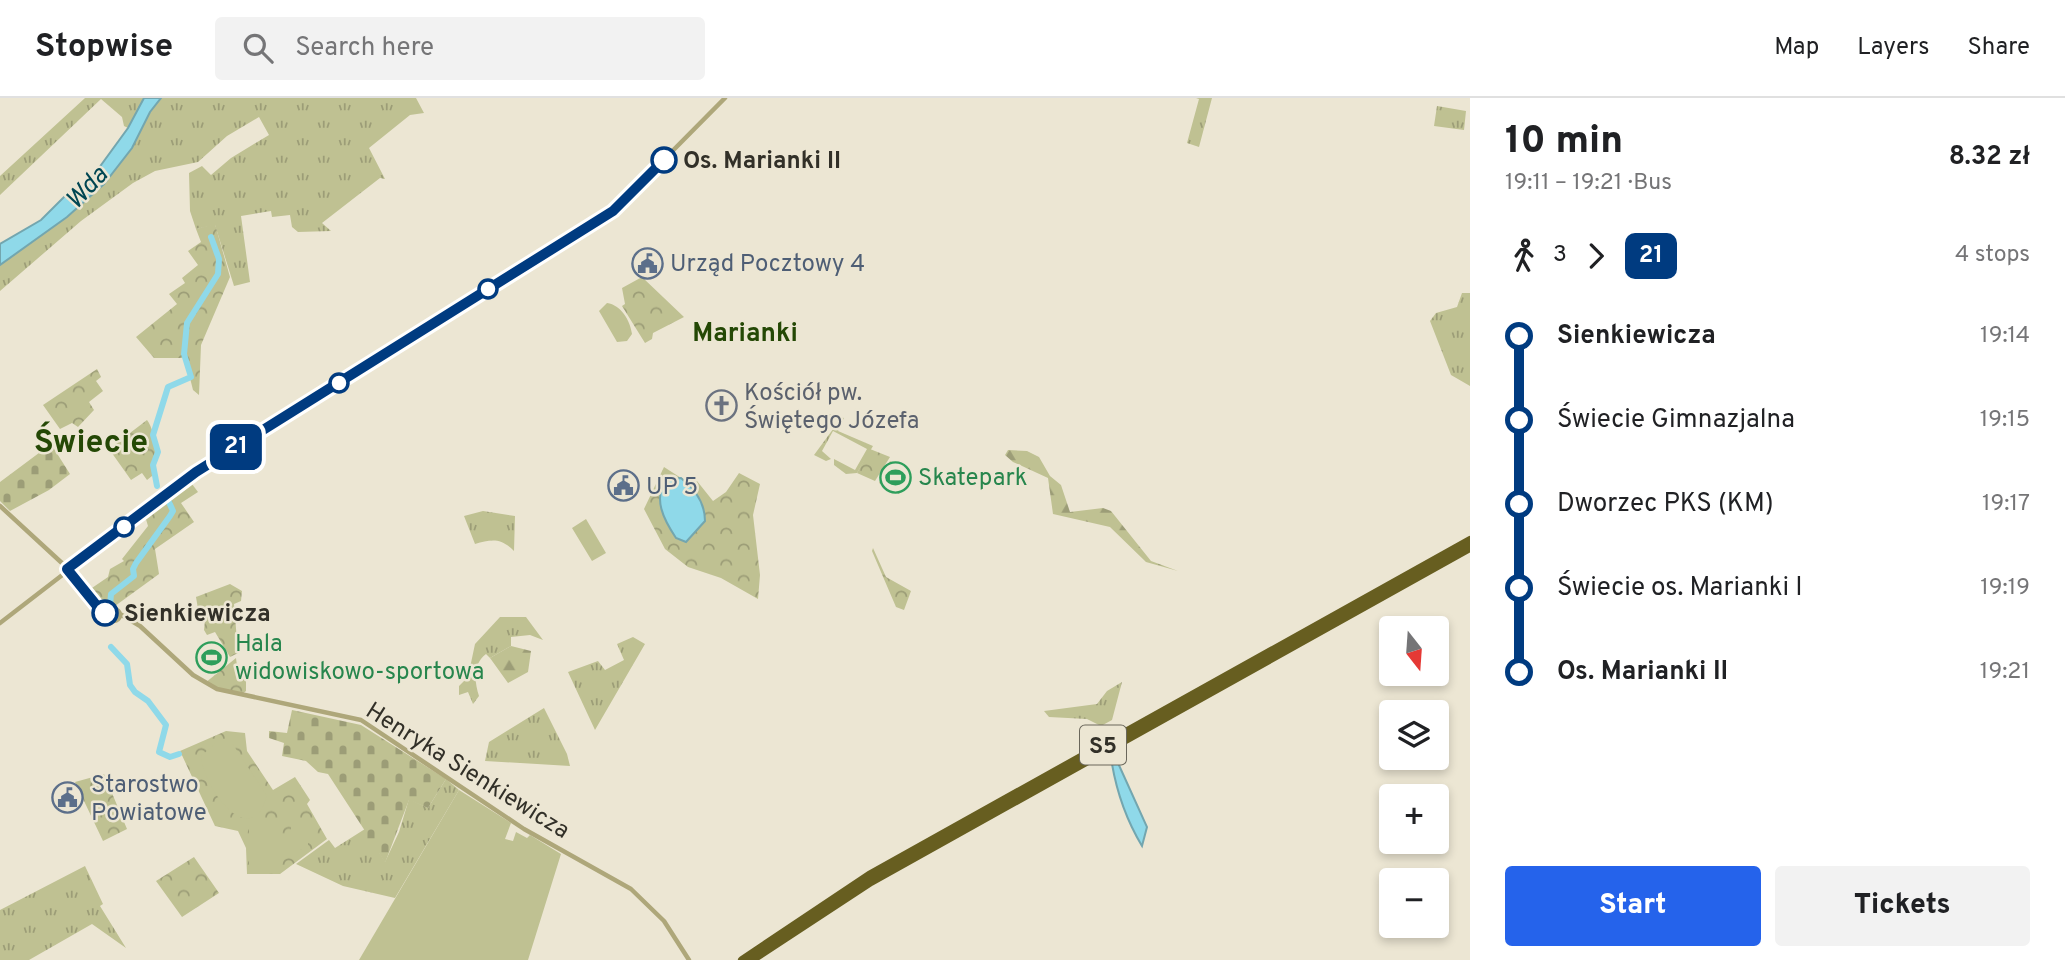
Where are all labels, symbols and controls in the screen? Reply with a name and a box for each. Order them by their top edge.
search box [215,17,705,80]
text: Stopwise [35,27,173,69]
icon: search [239,29,277,67]
text: Search here [295,32,434,65]
text: Map [1774,33,1819,63]
text: Layers [1857,33,1929,63]
text: Share [1967,33,2030,63]
text: 10 min [1505,118,1623,167]
text: 8.32 zł [1949,141,2030,174]
marker: Os. Marianki II [651,147,677,173]
place label: Os. Marianki II [683,147,841,177]
water label: Wda [59,160,117,217]
text: 19:11 – 19:21 · Bus [1505,169,1672,198]
icon: walk [1505,237,1543,275]
icon: forward [1577,237,1615,275]
text: 3 [1553,241,1567,270]
text: 21 [1639,241,1663,271]
text: 4 stops [1955,241,2030,270]
public building icon: Urząd Pocztowy 4 [630,246,664,280]
place label: Urząd Pocztowy 4 [670,250,865,280]
unlabelled marker [478,279,498,299]
district label: Marianki [692,318,798,351]
text: Sienkiewicza [1557,320,1716,353]
text: 19:14 [1980,322,2030,351]
unlabelled marker [329,373,349,393]
place label: Kościół pw. Świętego Józefa [744,379,919,437]
church icon: Kościół pw. Świętego Józefa [704,389,738,423]
text: Świecie Gimnazjalna [1557,404,1795,437]
text: 19:15 [1980,406,2030,435]
district label: Świecie [34,421,148,464]
line badge: 21 [204,424,268,470]
text: 21 [224,432,248,462]
sports icon: Skatepark [878,460,912,494]
place label: Skatepark [918,464,1028,494]
public building icon: UP 5 [606,469,640,503]
place label: UP 5 [646,473,698,503]
text: Dworzec PKS (KM) [1557,488,1774,521]
text: 19:17 [1982,490,2030,519]
unlabelled marker [114,517,134,537]
text: Świecie os. Marianki I [1557,572,1803,605]
text: 19:19 [1980,574,2030,603]
marker: Sienkiewicza [92,600,118,626]
place label: Sienkiewicza [124,600,271,630]
north arrow [1379,616,1449,686]
map controls [1379,616,1449,938]
place label: Hala widowiskowo-sportowa [235,630,484,688]
sports icon: Hala widowiskowo-sportowa [195,640,229,674]
text: Os. Marianki II [1557,656,1728,689]
text: 19:21 [1980,658,2030,687]
street label: Henryka Sienkiewicza [359,697,574,847]
button: layers [1379,700,1449,770]
road number: S5 [1080,726,1126,764]
place label: Starostwo Powiatowe [91,771,207,829]
public building icon: Starostwo Powiatowe [51,781,85,815]
button: + [1379,784,1449,854]
button: Start [1505,866,1761,946]
button: Tickets [1775,866,2030,946]
button: − [1379,868,1449,938]

